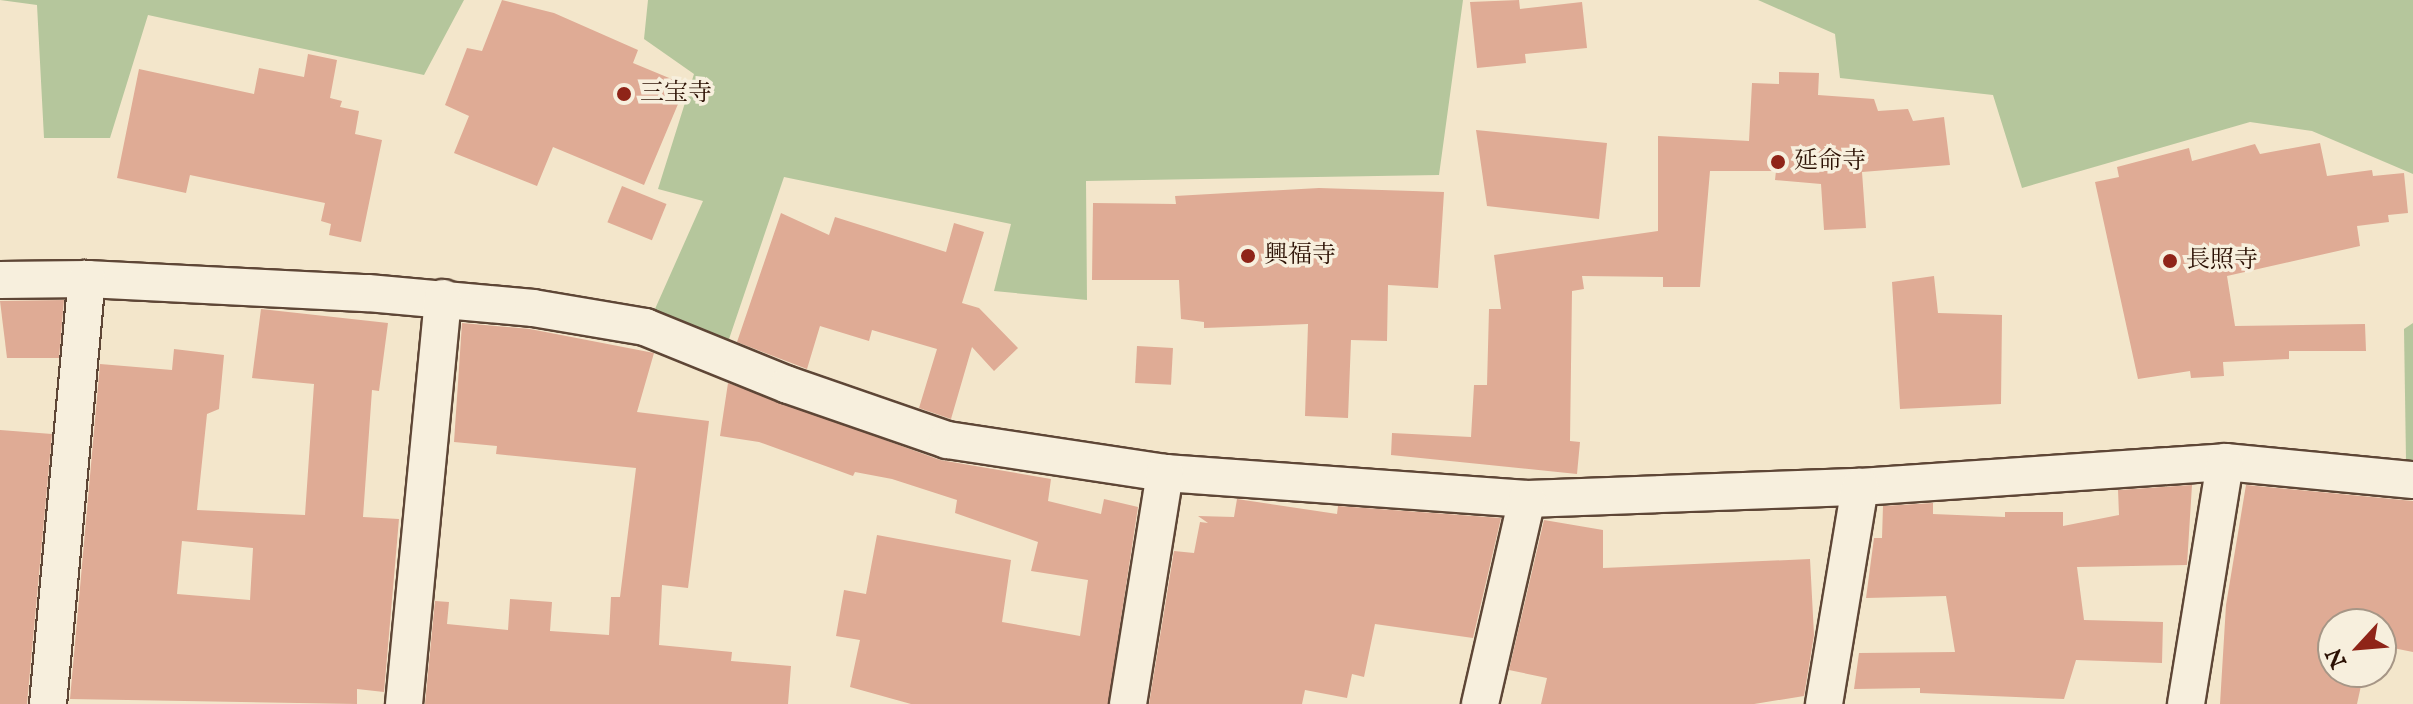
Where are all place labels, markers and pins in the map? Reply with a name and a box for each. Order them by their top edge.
place label: 三宝寺 [640,80,712,108]
marker: 三宝寺 [615,85,633,103]
place label: 延命寺 [1794,148,1866,176]
marker: 延命寺 [1769,153,1787,171]
place label: 興福寺 [1264,242,1336,270]
marker: 興福寺 [1239,247,1257,265]
place label: 長照寺 [2186,247,2258,275]
marker: 長照寺 [2161,252,2179,270]

